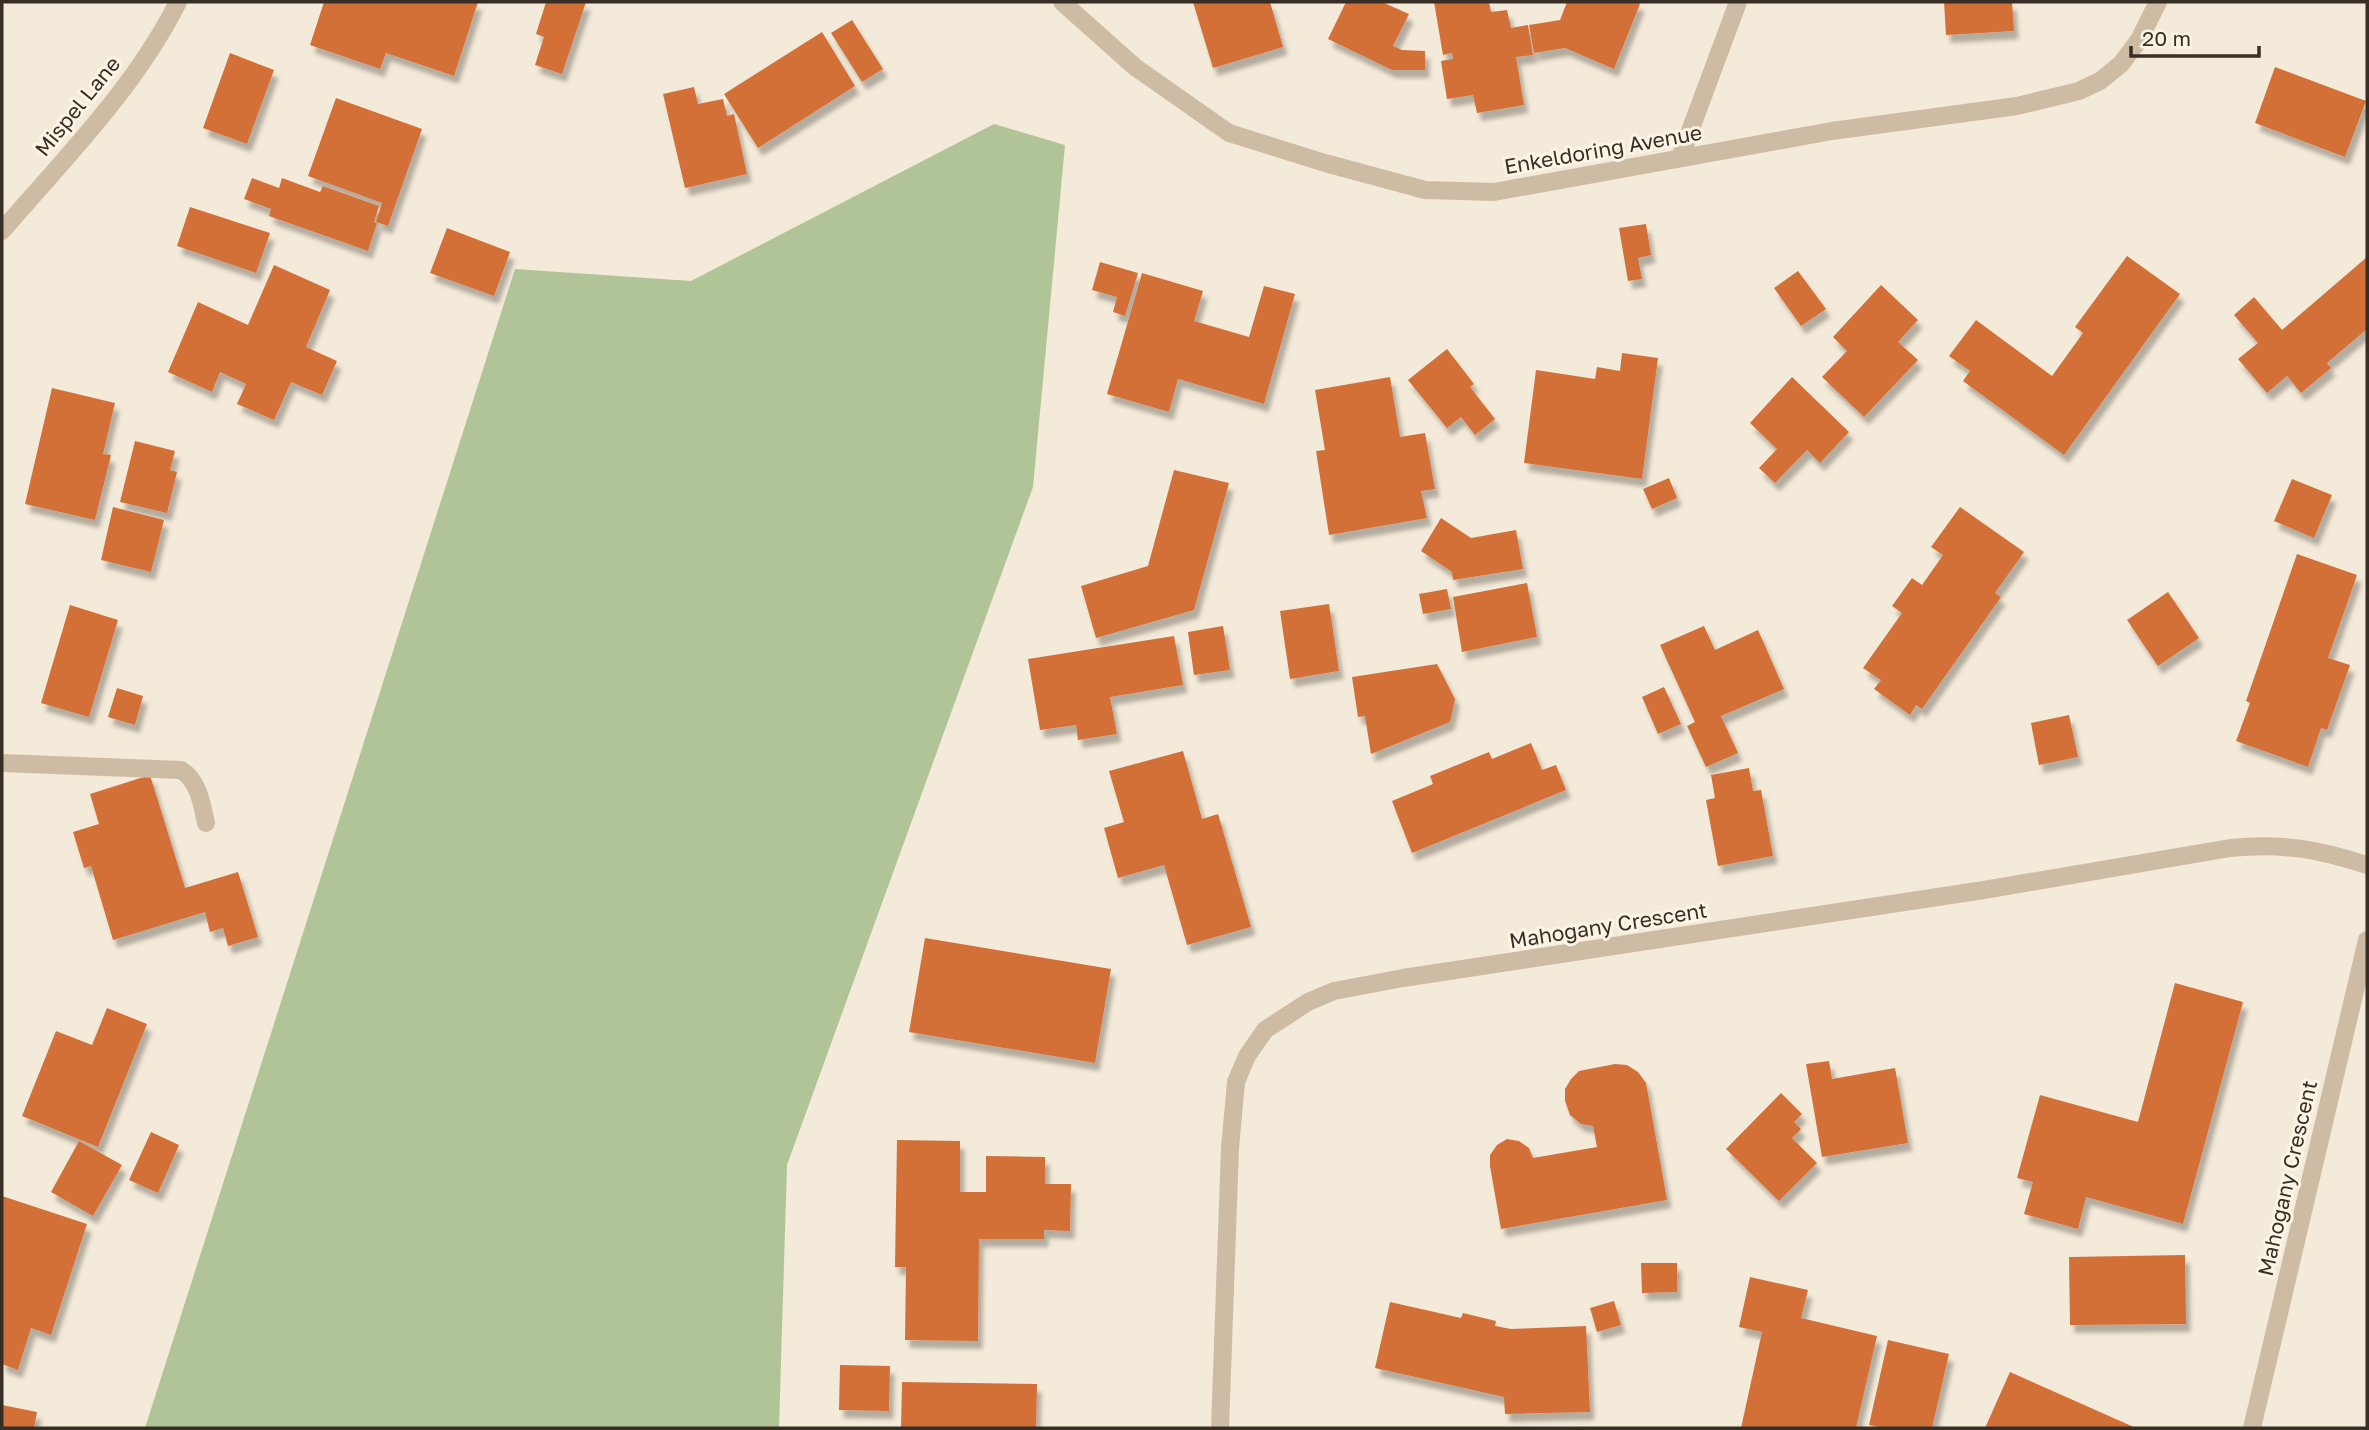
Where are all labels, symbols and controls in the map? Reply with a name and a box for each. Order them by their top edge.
scale bar [2131,14,2259,58]
text: 20 m [2142,25,2191,51]
street label: Mispel Lane [29,51,125,161]
street label: Enkeldoring Avenue [1502,119,1704,179]
street label: Mahogany Crescent [1507,897,1709,953]
street label: Mahogany Crescent [2252,1078,2322,1278]

